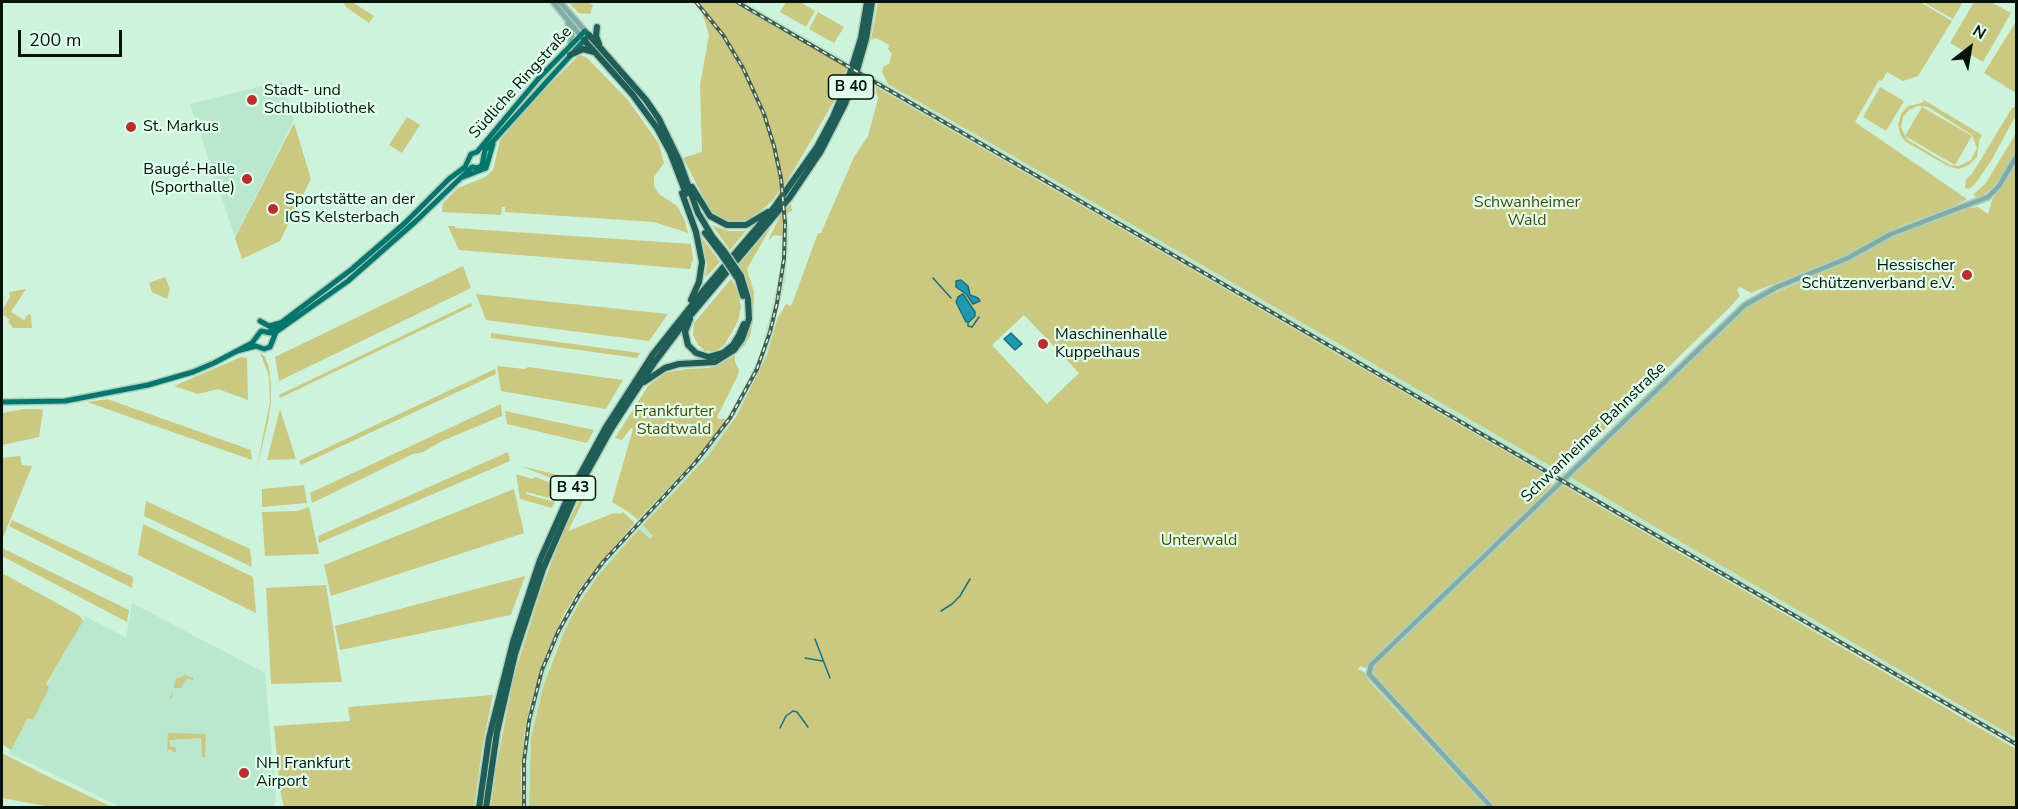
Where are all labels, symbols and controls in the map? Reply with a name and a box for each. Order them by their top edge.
scale bar [21,18,124,56]
north arrow [1940,18,2000,78]
text: N [1968,20,1990,45]
street label: Südliche Ringstraße [466,23,576,143]
text: 200 m [29,28,81,52]
road number: B 40 [828,75,874,99]
place label: Stadt- und Schulbibliothek [264,81,375,119]
marker: Stadt- und Schulbibliothek [245,93,259,107]
place label: St. Markus [143,117,219,137]
marker: St. Markus [124,120,138,134]
place label: Baugé-Halle (Sporthalle) [143,160,235,198]
marker: Baugé-Halle (Sporthalle) [240,172,254,186]
place label: Sportstätte an der IGS Kelsterbach [285,190,415,228]
park label: Schwanheimer Wald [1474,193,1580,231]
marker: Sportstätte an der IGS Kelsterbach [266,202,280,216]
place label: Hessischer Schützenverband e.V. [1801,256,1955,294]
marker: Hessischer Schützenverband e.V. [1960,268,1974,282]
place label: Maschinenhalle Kuppelhaus [1055,325,1167,363]
marker: Maschinenhalle Kuppelhaus [1036,337,1050,351]
street label: Schwanheimer Bahnstraße [1518,359,1670,507]
park label: Frankfurter Stadtwald [634,402,714,440]
road number: B 43 [550,476,596,500]
park label: Unterwald [1161,531,1237,551]
place label: NH Frankfurt Airport [256,754,350,792]
marker: NH Frankfurt Airport [237,766,251,780]

